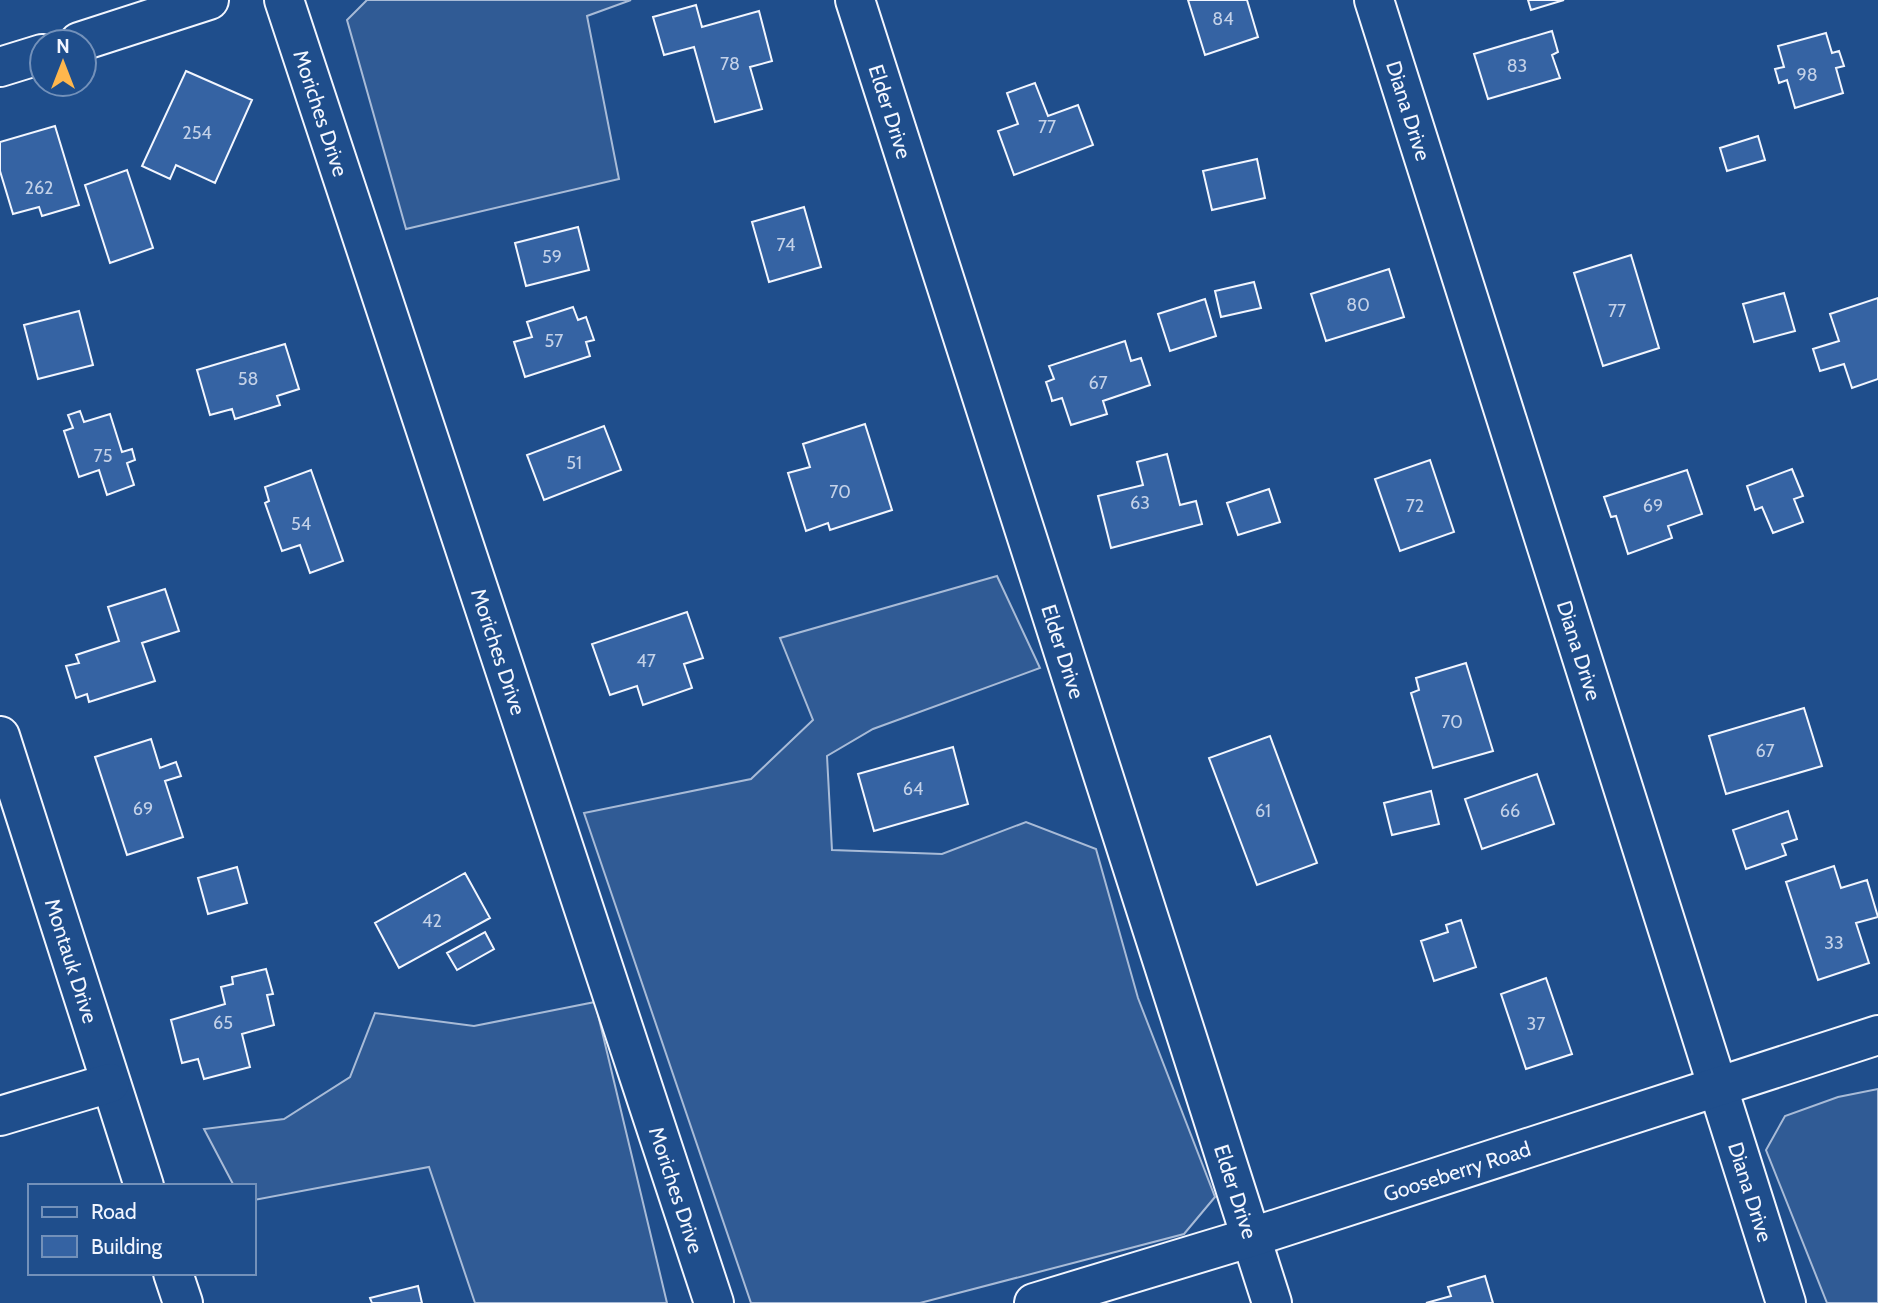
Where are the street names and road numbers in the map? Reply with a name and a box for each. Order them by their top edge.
street label: Moriches Drive [289,47,354,180]
street label: Diana Drive [1381,58,1437,164]
street label: Elder Drive [864,61,917,162]
street label: Moriches Drive [466,585,532,718]
street label: Diana Drive [1552,597,1607,704]
street label: Elder Drive [1037,601,1090,702]
street label: Montauk Drive [40,895,104,1026]
street label: Moriches Drive [644,1123,709,1257]
street label: Gooseberry Road [1380,1135,1534,1206]
street label: Diana Drive [1723,1139,1778,1245]
street label: Elder Drive [1210,1141,1263,1242]

